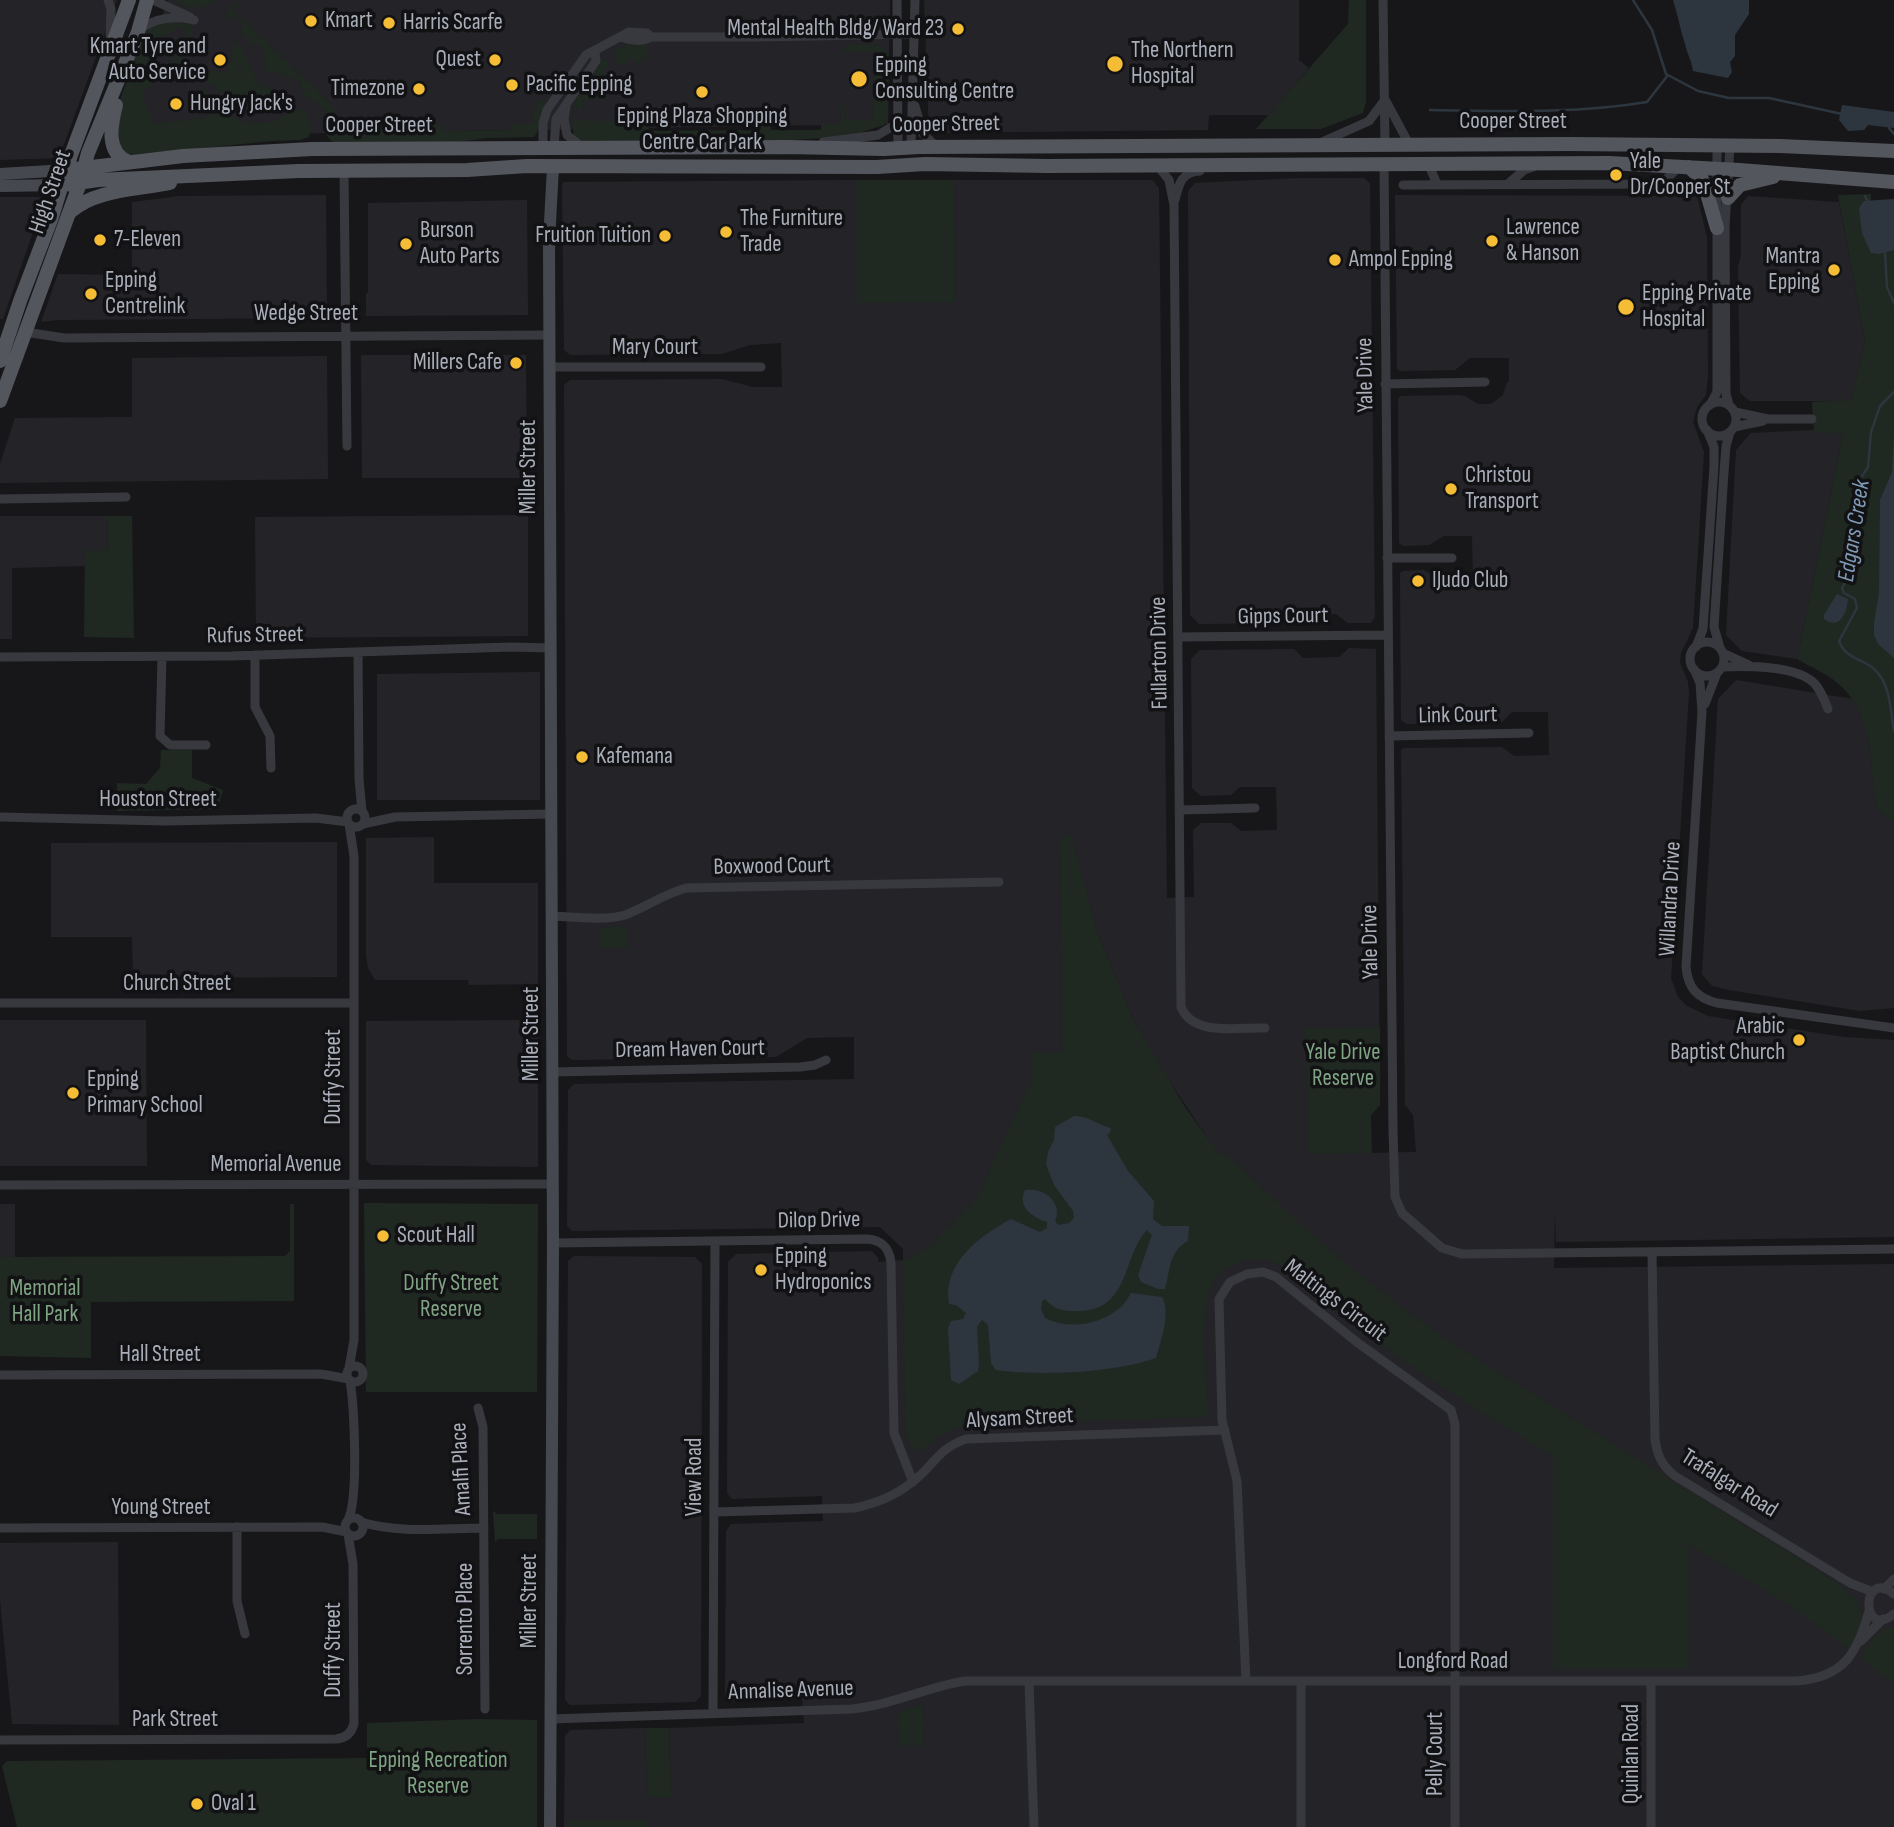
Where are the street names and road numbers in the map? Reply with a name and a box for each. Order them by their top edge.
street label: Cooper Street [1459,108,1567,136]
street label: Cooper Street [892,110,1000,140]
street label: Cooper Street [325,112,433,140]
street label: High Street [24,146,78,238]
street label: Wedge Street [254,300,358,328]
street label: Mary Court [612,334,698,362]
street label: Yale Drive [1352,337,1380,413]
street label: Miller Street [515,420,543,514]
street label: Fullarton Drive [1145,596,1175,710]
street label: Gipps Court [1237,602,1329,632]
street label: Rufus Street [206,621,304,651]
street label: Link Court [1418,702,1498,730]
street label: Houston Street [99,786,217,814]
street label: Willandra Drive [1654,841,1688,957]
street label: Boxwood Court [713,852,831,882]
street label: Yale Drive [1357,904,1385,980]
street label: Church Street [123,970,231,998]
street label: Miller Street [518,987,546,1081]
street label: Duffy Street [320,1029,348,1125]
street label: Dream Haven Court [615,1035,765,1065]
street label: Memorial Avenue [210,1151,342,1179]
street label: Dilop Drive [777,1206,861,1236]
street label: Maltings Circuit [1278,1254,1392,1348]
street label: Hall Street [119,1341,201,1369]
street label: Alysam Street [966,1402,1074,1436]
street label: Amalfi Place [446,1422,478,1516]
street label: View Road [681,1438,709,1516]
street label: Trafalgar Road [1676,1444,1782,1524]
street label: Young Street [112,1494,210,1522]
street label: Miller Street [516,1554,544,1648]
street label: Sorrento Place [452,1563,480,1675]
street label: Duffy Street [320,1602,348,1698]
street label: Longford Road [1398,1648,1508,1676]
street label: Annalise Avenue [728,1675,854,1707]
street label: Quinlan Road [1618,1704,1646,1804]
street label: Park Street [132,1706,218,1734]
street label: Pelly Court [1422,1712,1450,1796]

